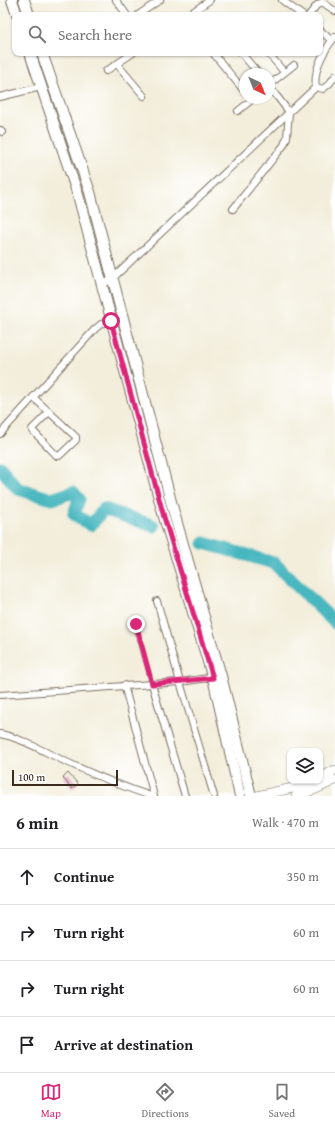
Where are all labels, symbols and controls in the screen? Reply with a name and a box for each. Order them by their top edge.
search box [12,12,323,56]
icon: search [26,23,48,45]
text: Search here [58,24,132,45]
north arrow [239,68,275,104]
route start [102,312,120,330]
route end [127,615,145,633]
map controls [287,748,323,784]
button: layers [287,748,323,784]
scale bar [12,768,118,787]
text: 100 m [18,769,45,785]
text: 6 min [16,810,58,835]
text: Walk · 470 m [252,813,319,832]
icon: ahead [16,866,38,888]
text: Continue [54,866,115,887]
text: 350 m [287,867,319,886]
icon: right [16,922,38,944]
text: Turn right [54,922,125,943]
text: 60 m [293,923,319,942]
icon: right [16,978,38,1000]
text: Turn right [54,978,125,999]
text: 60 m [293,979,319,998]
icon: arrive [16,1034,38,1056]
text: Arrive at destination [54,1034,193,1055]
tab: Map [40,1081,62,1121]
tab: Directions [142,1081,189,1121]
tab: Saved [268,1081,295,1121]

